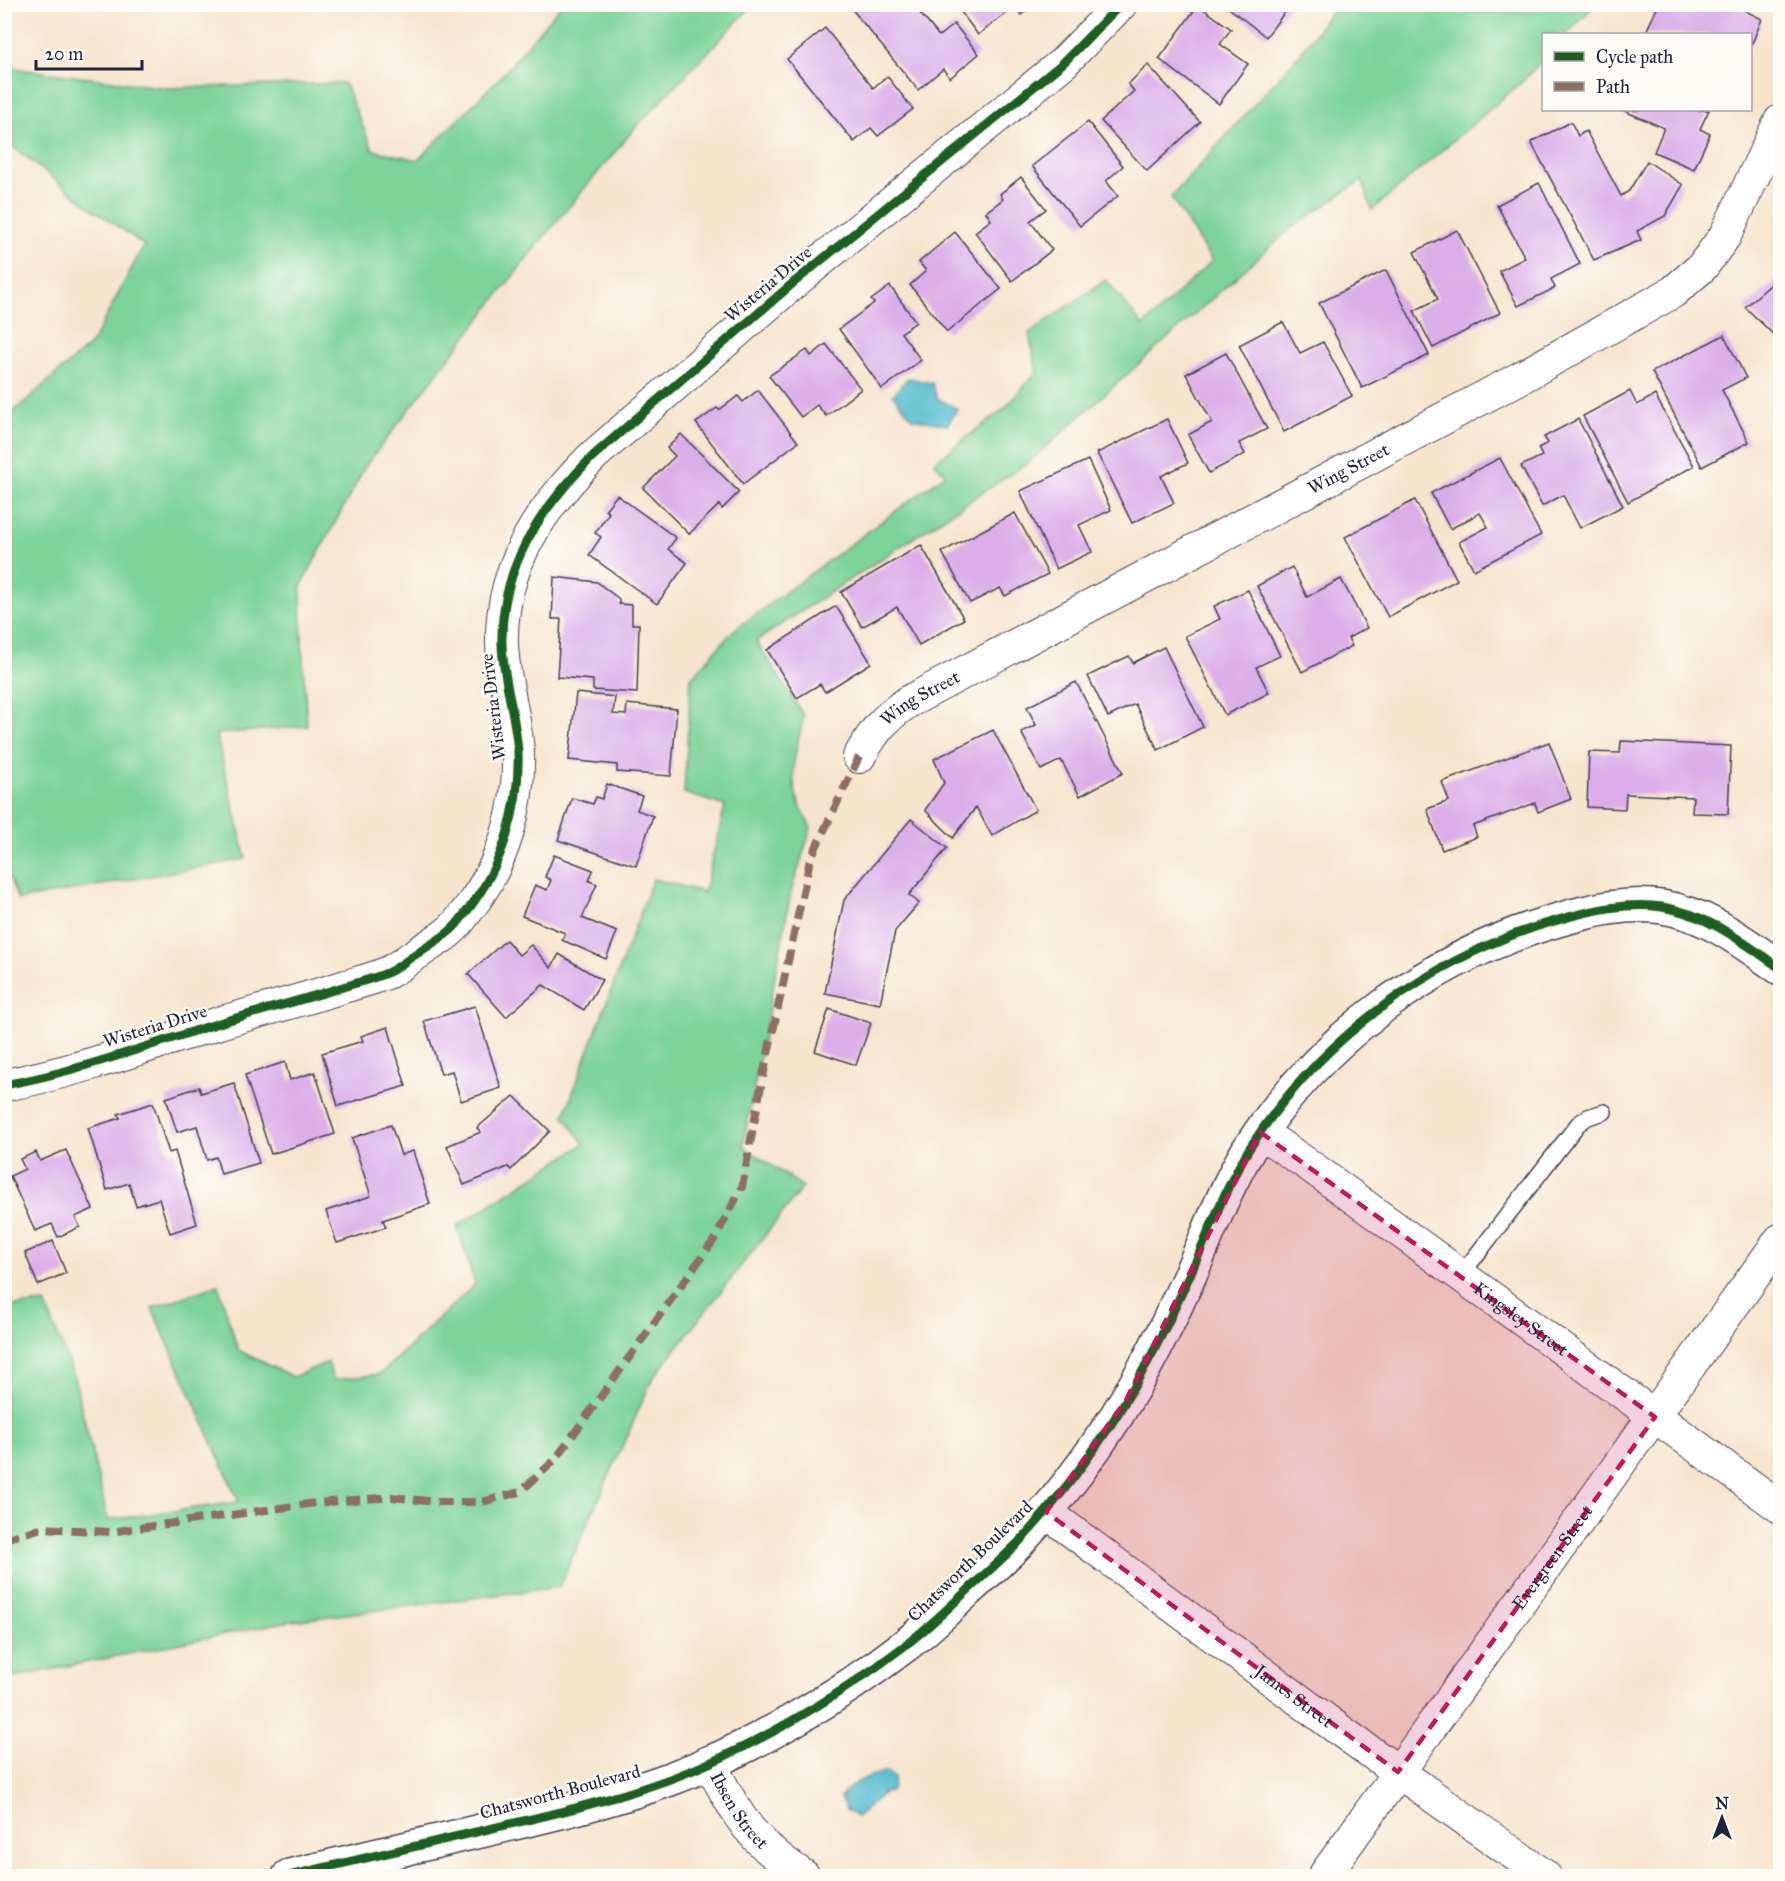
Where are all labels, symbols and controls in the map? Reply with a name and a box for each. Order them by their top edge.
scale bar [36,33,142,71]
legend [1542,33,1752,111]
text: 20 m [45,43,83,65]
text: Cycle path [1596,46,1673,68]
text: Path [1596,76,1630,98]
street label: Wisteria Drive [720,241,816,327]
street label: Wing Street [1304,438,1394,499]
street label: Wisteria Drive [476,652,510,762]
street label: Wing Street [876,665,964,730]
street label: Wisteria Drive [100,1000,210,1052]
street label: Kingsley Street [1469,1277,1573,1361]
street label: Chatsworth Boulevard [903,1496,1037,1626]
street label: Evergreen Street [1507,1500,1598,1614]
street label: James Street [1248,1659,1338,1733]
street label: Chatsworth Boulevard [477,1760,643,1824]
street label: Ibsen Street [705,1768,773,1854]
north arrow [1692,1788,1752,1848]
text: N [1715,1794,1729,1813]

